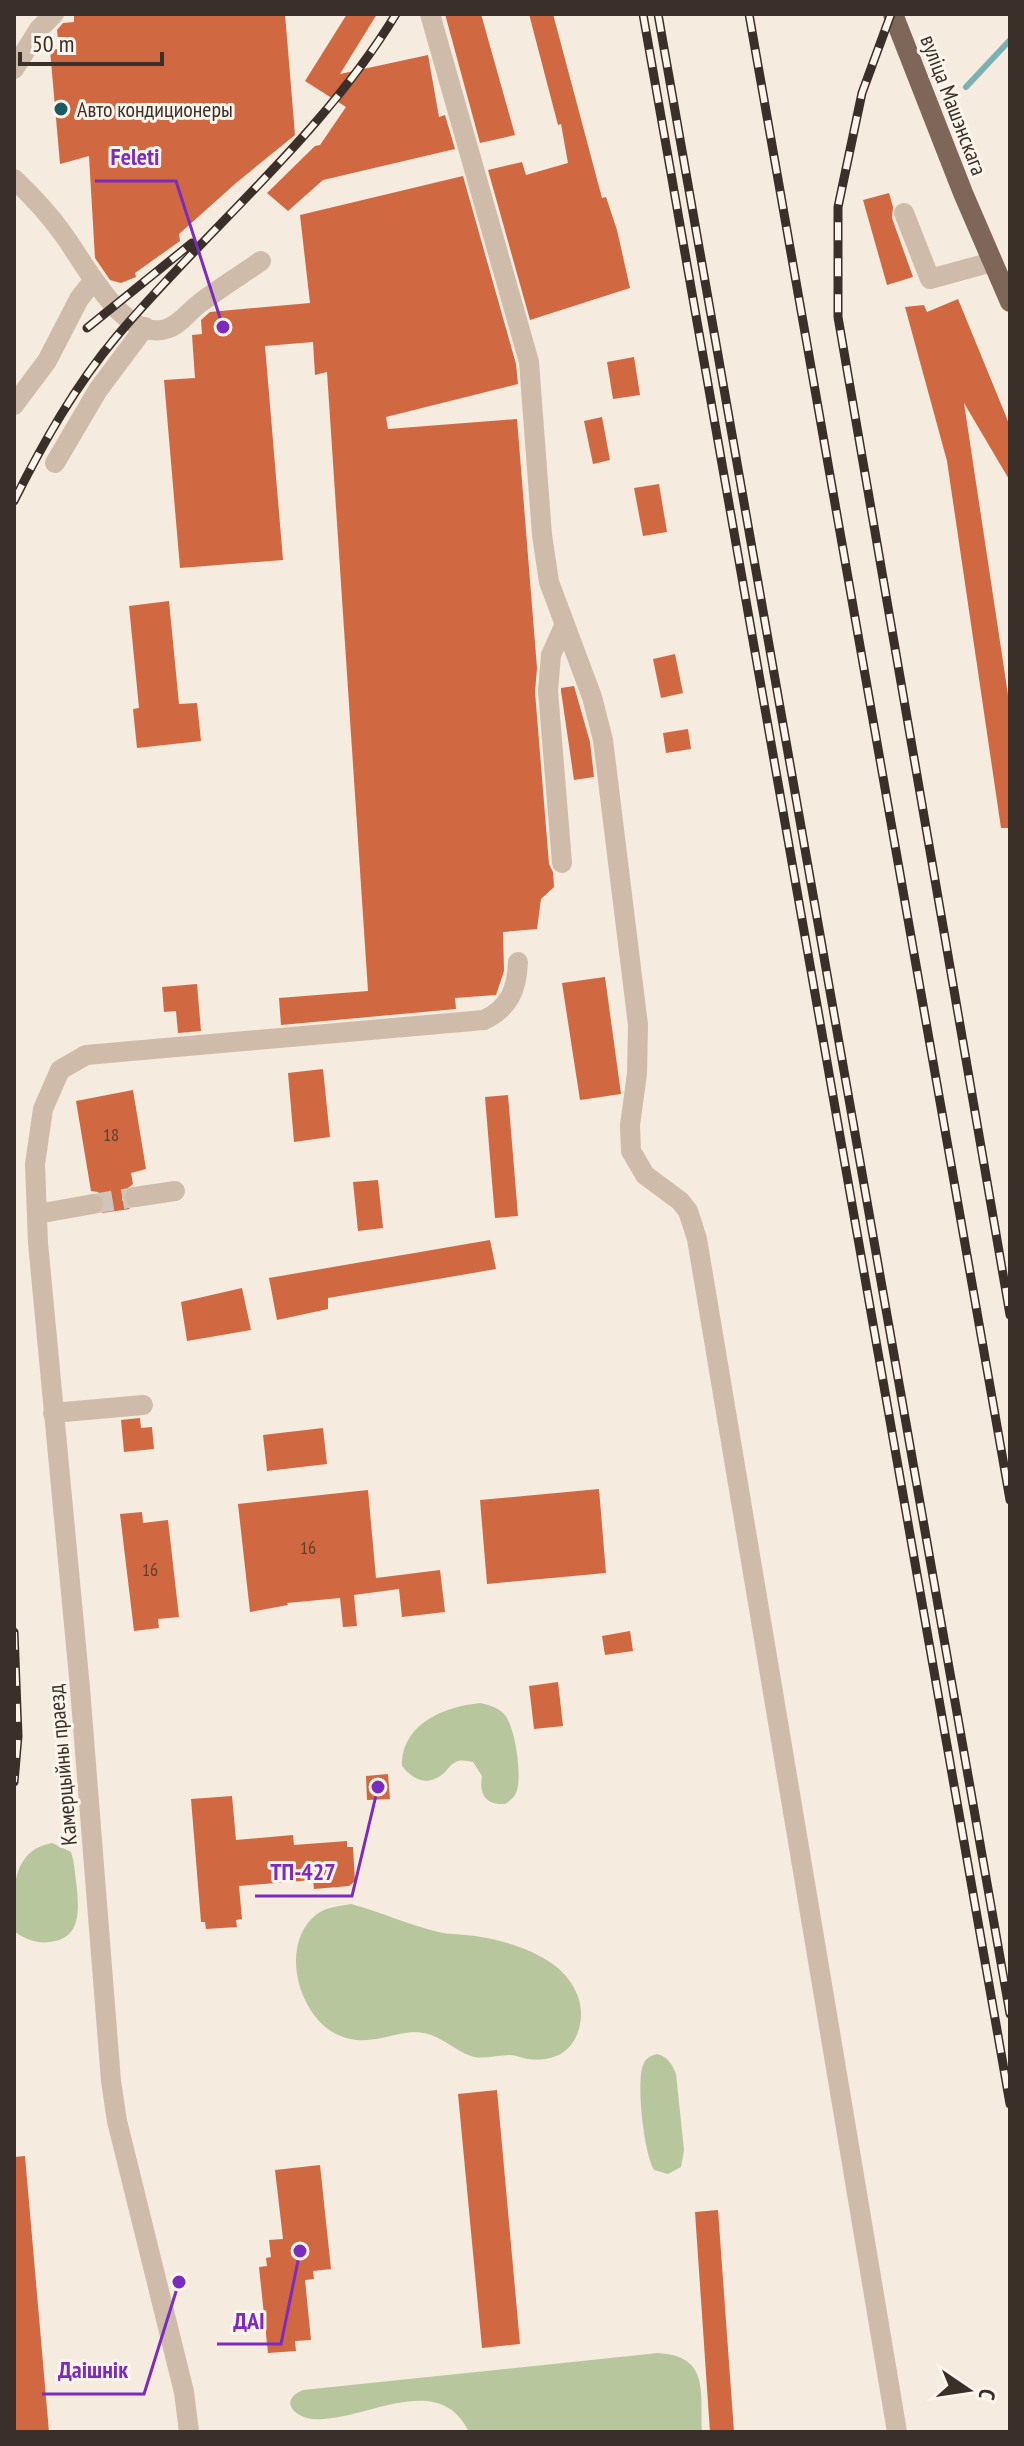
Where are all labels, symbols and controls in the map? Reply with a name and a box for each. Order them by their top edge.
scale bar [20,16,162,66]
text: 50 m [32,28,74,59]
street label: вуліца Машэнскага [914,31,994,179]
place label: Авто кондиционеры [77,95,233,123]
marker: Авто кондиционеры [52,100,70,118]
callout: Feleti [95,133,176,181]
text: Feleti [111,141,159,172]
house number: 18 [103,1123,119,1146]
house number: 16 [300,1536,316,1559]
house number: 16 [142,1558,158,1581]
street label: Камерцыйны праезд [41,1683,83,1847]
callout: ТП-427 [255,1848,352,1896]
text: ТП-427 [270,1856,336,1887]
callout: ДАІ [217,2296,281,2344]
text: ДАІ [233,2305,265,2336]
callout: Даішнік [42,2346,144,2394]
north arrow [928,2350,1008,2430]
text: Даішнік [58,2354,128,2385]
text: С [973,2386,1002,2403]

